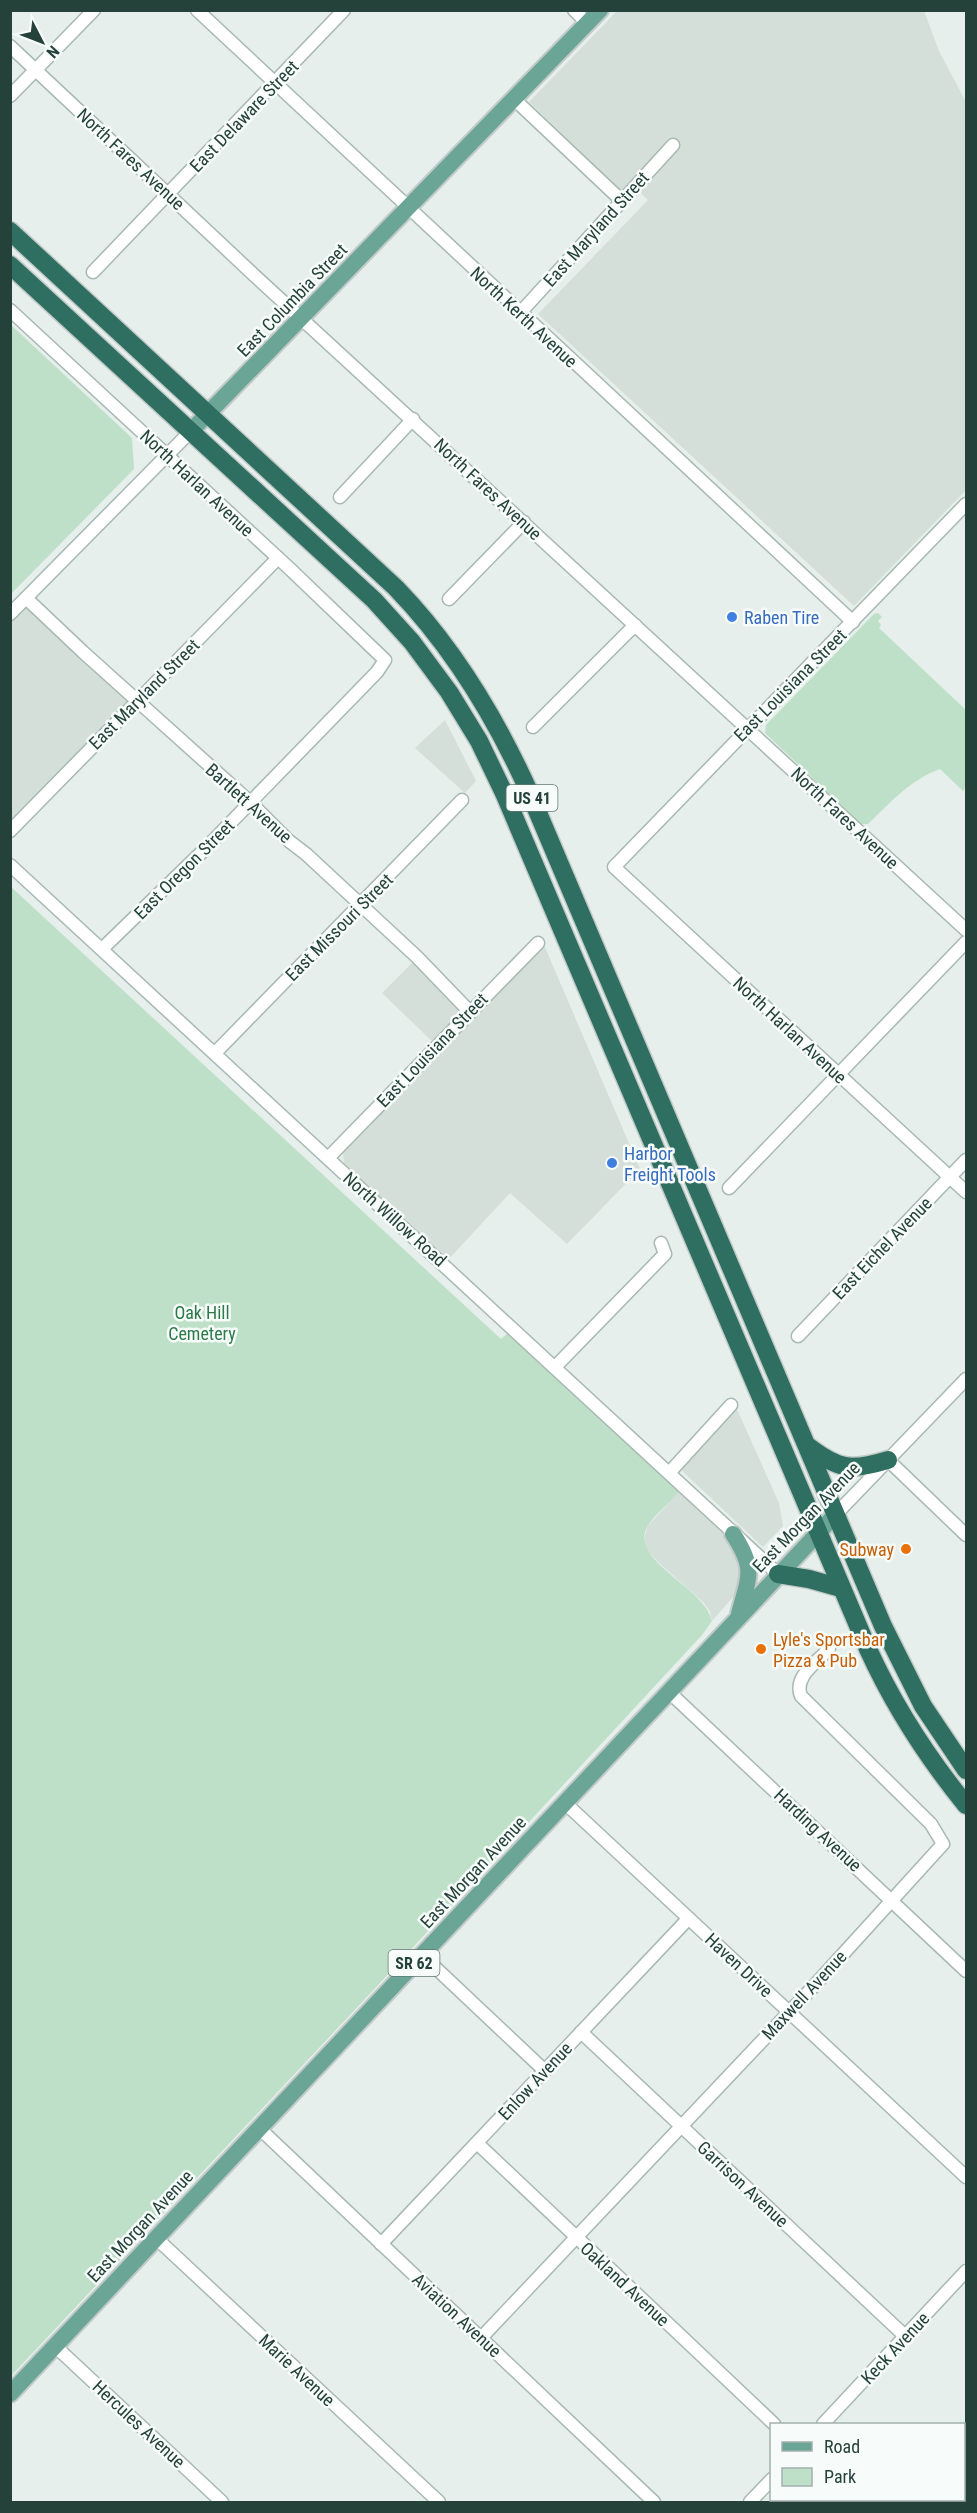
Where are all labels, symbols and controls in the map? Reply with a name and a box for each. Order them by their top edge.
north arrow [12,12,72,72]
text: N [42,42,63,62]
street label: East Delaware Street [185,56,303,176]
street label: North Fares Avenue [73,104,189,214]
street label: East Maryland Street [539,167,653,291]
street label: East Columbia Street [233,239,351,361]
street label: North Kerth Avenue [466,262,582,372]
street label: North Harlan Avenue [136,425,258,541]
street label: North Fares Avenue [430,434,546,544]
place label: Raben Tire [744,607,819,628]
marker: Raben Tire [725,610,739,624]
street label: East Louisiana Street [729,624,851,746]
street label: East Maryland Street [84,634,204,754]
street label: Bartlett Avenue [202,759,296,847]
street label: North Fares Avenue [787,763,903,873]
road number: US 41 [506,785,558,811]
street label: East Oregon Street [130,815,238,923]
street label: East Missouri Street [281,869,397,985]
street label: North Harlan Avenue [729,972,851,1088]
street label: East Louisiana Street [372,989,492,1111]
place label: Harbor Freight Tools [624,1143,716,1185]
marker: Harbor Freight Tools [605,1156,619,1170]
street label: North Willow Road [339,1167,451,1271]
street label: East Eichel Avenue [828,1193,936,1303]
park label: Oak Hill Cemetery [168,1302,236,1344]
street label: East Morgan Avenue [748,1457,864,1577]
place label: Subway [839,1539,894,1560]
marker: Subway [899,1542,913,1556]
place label: Lyle's Sportsbar Pizza & Pub [773,1629,885,1671]
marker: Lyle's Sportsbar Pizza & Pub [754,1642,768,1656]
street label: Harding Avenue [770,1784,866,1876]
street label: East Morgan Avenue [416,1812,530,1932]
street label: Haven Drive [701,1929,777,2001]
street label: Maxwell Avenue [757,1946,851,2044]
road number: SR 62 [388,1950,440,1976]
street label: Enlow Avenue [494,2038,576,2124]
street label: Garrison Avenue [693,2137,793,2231]
street label: East Morgan Avenue [83,2166,197,2286]
street label: Oakland Avenue [576,2237,674,2331]
street label: Aviation Avenue [408,2269,506,2361]
street label: Keck Avenue [856,2308,934,2388]
street label: Marie Avenue [255,2330,339,2410]
street label: Hercules Avenue [88,2376,190,2472]
legend [770,2423,965,2501]
text: Road [824,2436,860,2457]
text: Park [824,2466,856,2487]

